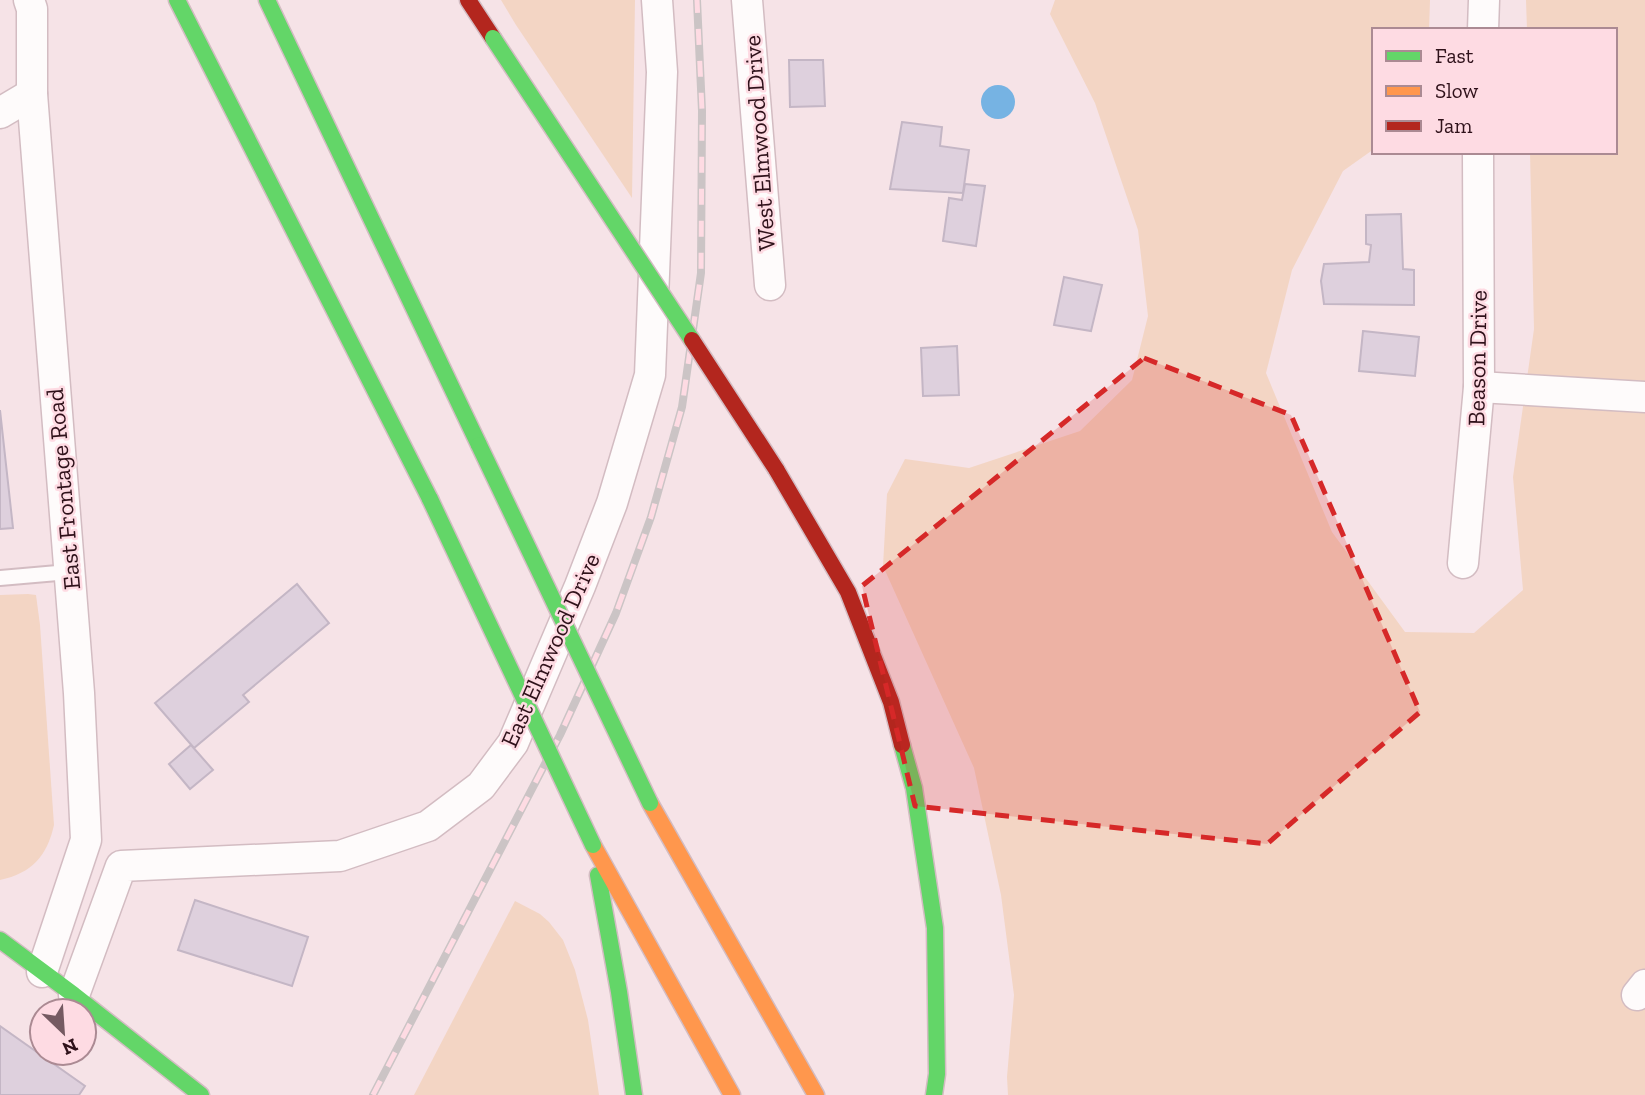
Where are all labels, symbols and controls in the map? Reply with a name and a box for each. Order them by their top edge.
legend [1372,28,1617,154]
street label: West Elmwood Drive [737,34,781,252]
text: Fast [1435,43,1474,68]
text: Slow [1435,78,1478,103]
text: Jam [1435,113,1472,138]
street label: Beason Drive [1461,290,1493,426]
street label: East Frontage Road [40,387,86,591]
street label: East Elmwood Drive [494,549,606,751]
north arrow [28,997,98,1067]
text: N [59,1033,81,1060]

